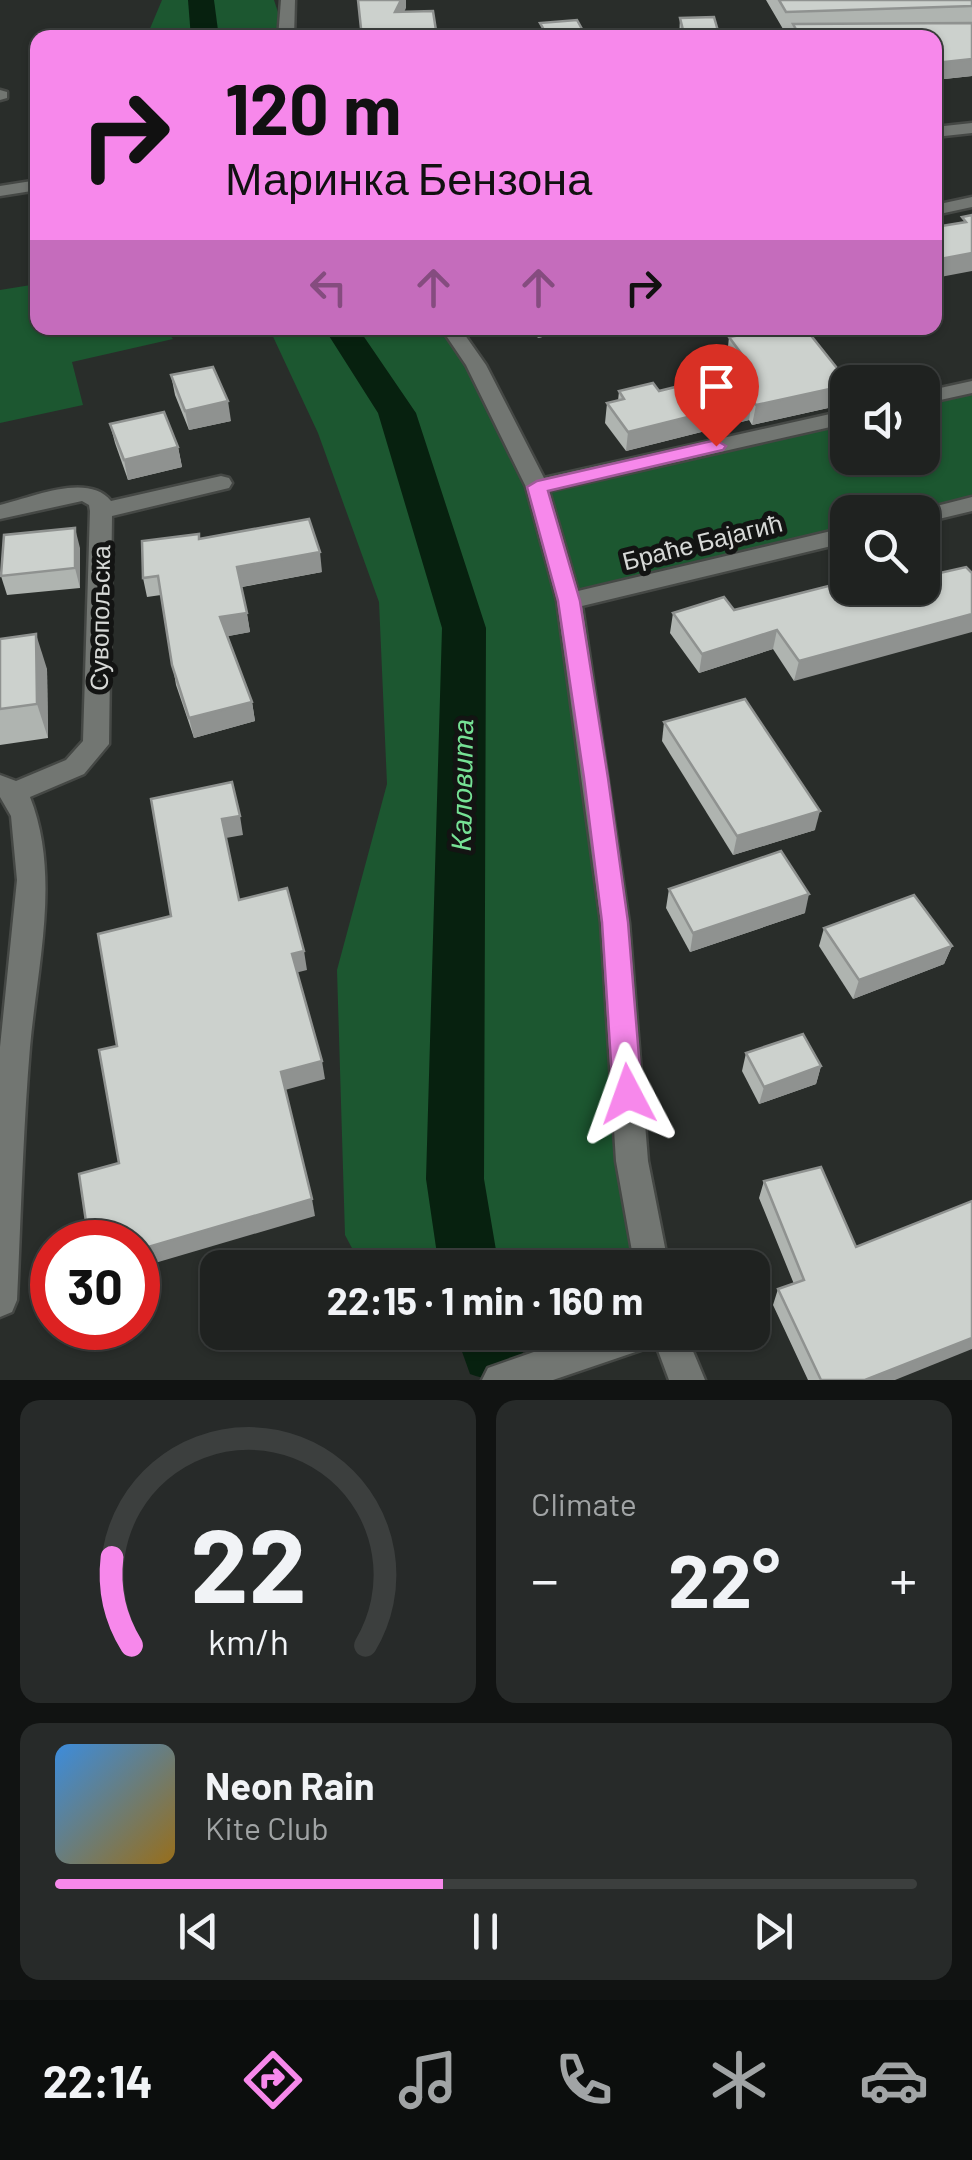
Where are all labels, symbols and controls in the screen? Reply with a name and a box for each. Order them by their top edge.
text: 120 m [225,65,401,149]
icon: right [60,70,190,200]
text: Маринка Бензона [225,150,592,204]
icon: left [301,260,356,315]
icon: ahead [406,260,461,315]
icon: ahead [511,260,566,315]
icon: right [616,260,671,315]
pin [674,344,759,447]
icon: arrive [689,359,744,414]
map controls [830,365,940,605]
button: sound [830,365,940,475]
button: search [830,495,940,605]
street label: Браће Бајагић [619,507,785,575]
street label: Сувопољска [83,545,115,691]
water label: Каловита [443,719,479,851]
position arrow [576,1042,680,1146]
speed limit sign: 30 [30,1220,160,1350]
text: 22:15 · 1 min · 160 m [327,1277,643,1323]
text: Climate [531,1484,637,1522]
text: 22 [190,1499,306,1624]
text: 22° [668,1533,780,1623]
text: − [531,1545,559,1611]
text: + [889,1545,917,1611]
text: km/h [208,1619,288,1662]
text: Neon Rain [205,1762,374,1808]
text: Kite Club [205,1808,329,1846]
icon: previous [171,1904,226,1959]
icon: pause [458,1904,513,1959]
icon: next [746,1904,801,1959]
icon: directions [238,2045,308,2115]
icon: music [393,2045,463,2115]
icon: phone [549,2045,619,2115]
icon: climate [704,2045,774,2115]
icon: car [859,2045,929,2115]
text: 22:14 [43,2053,153,2107]

